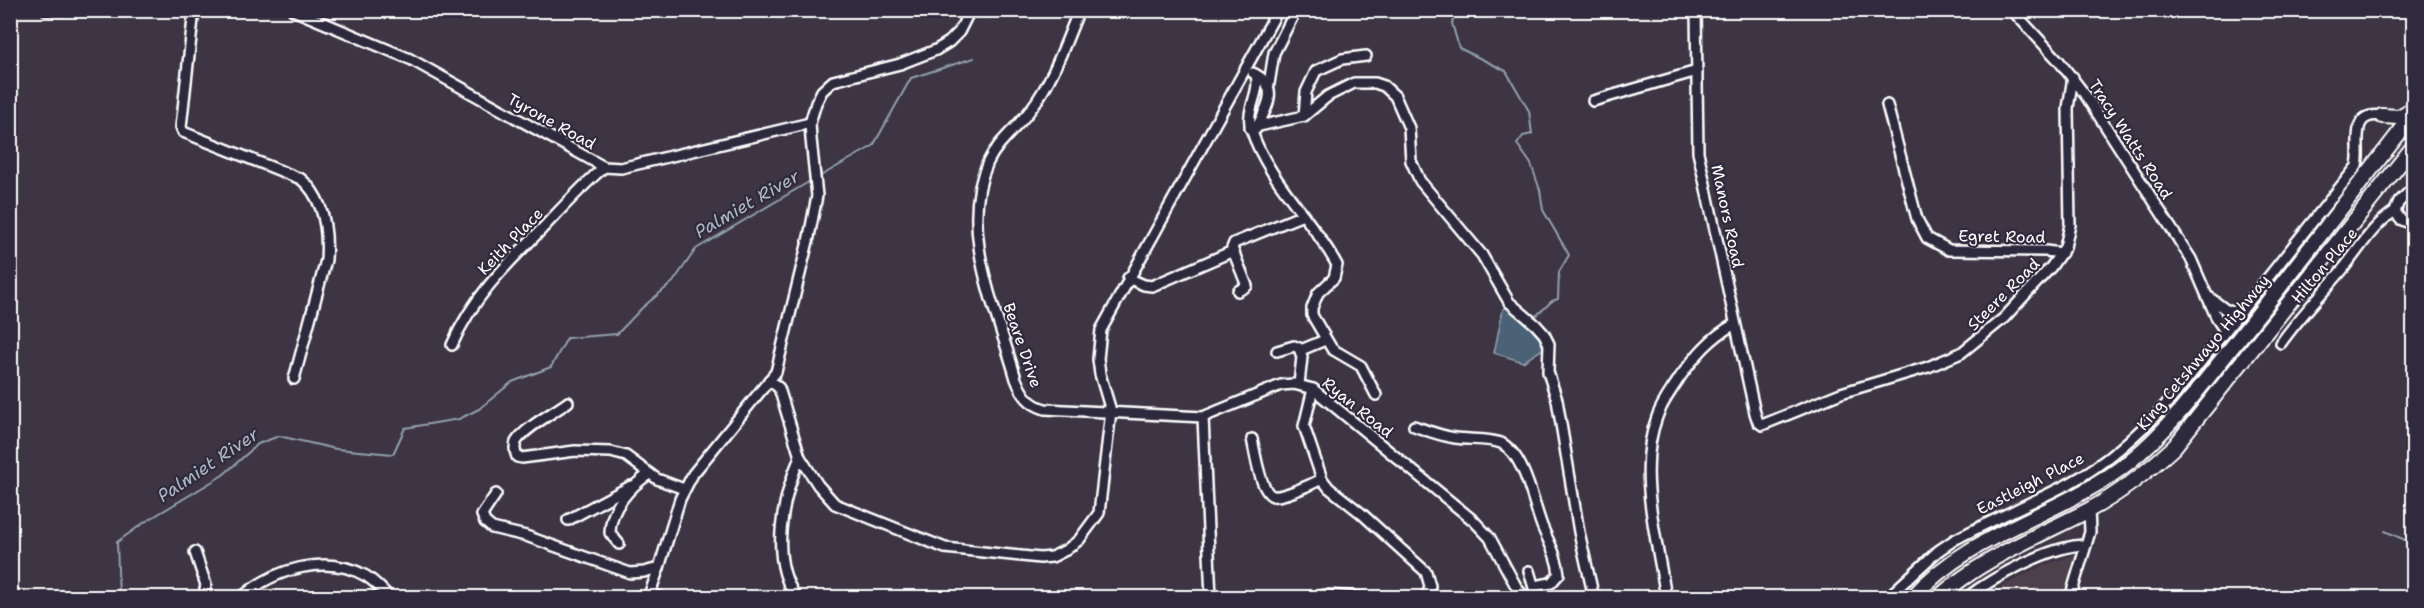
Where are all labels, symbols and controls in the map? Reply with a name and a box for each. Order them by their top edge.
street label: Tracy Watts Road [2084,75,2177,203]
street label: Tyrone Road [504,88,600,154]
street label: Manors Road [1706,163,1749,270]
water label: Palmiet River [690,164,804,244]
street label: Keith Place [473,203,548,280]
street label: Hilton Place [2287,223,2362,308]
street label: Egret Road [1958,225,2046,248]
street label: Steere Road [1963,254,2044,335]
street label: King Cetshwayo Highway [2132,270,2275,435]
street label: Beare Drive [998,300,1047,390]
street label: Ryan Road [1318,372,1397,442]
water label: Palmiet River [153,422,264,508]
street label: Eastleigh Place [1973,447,2088,520]

